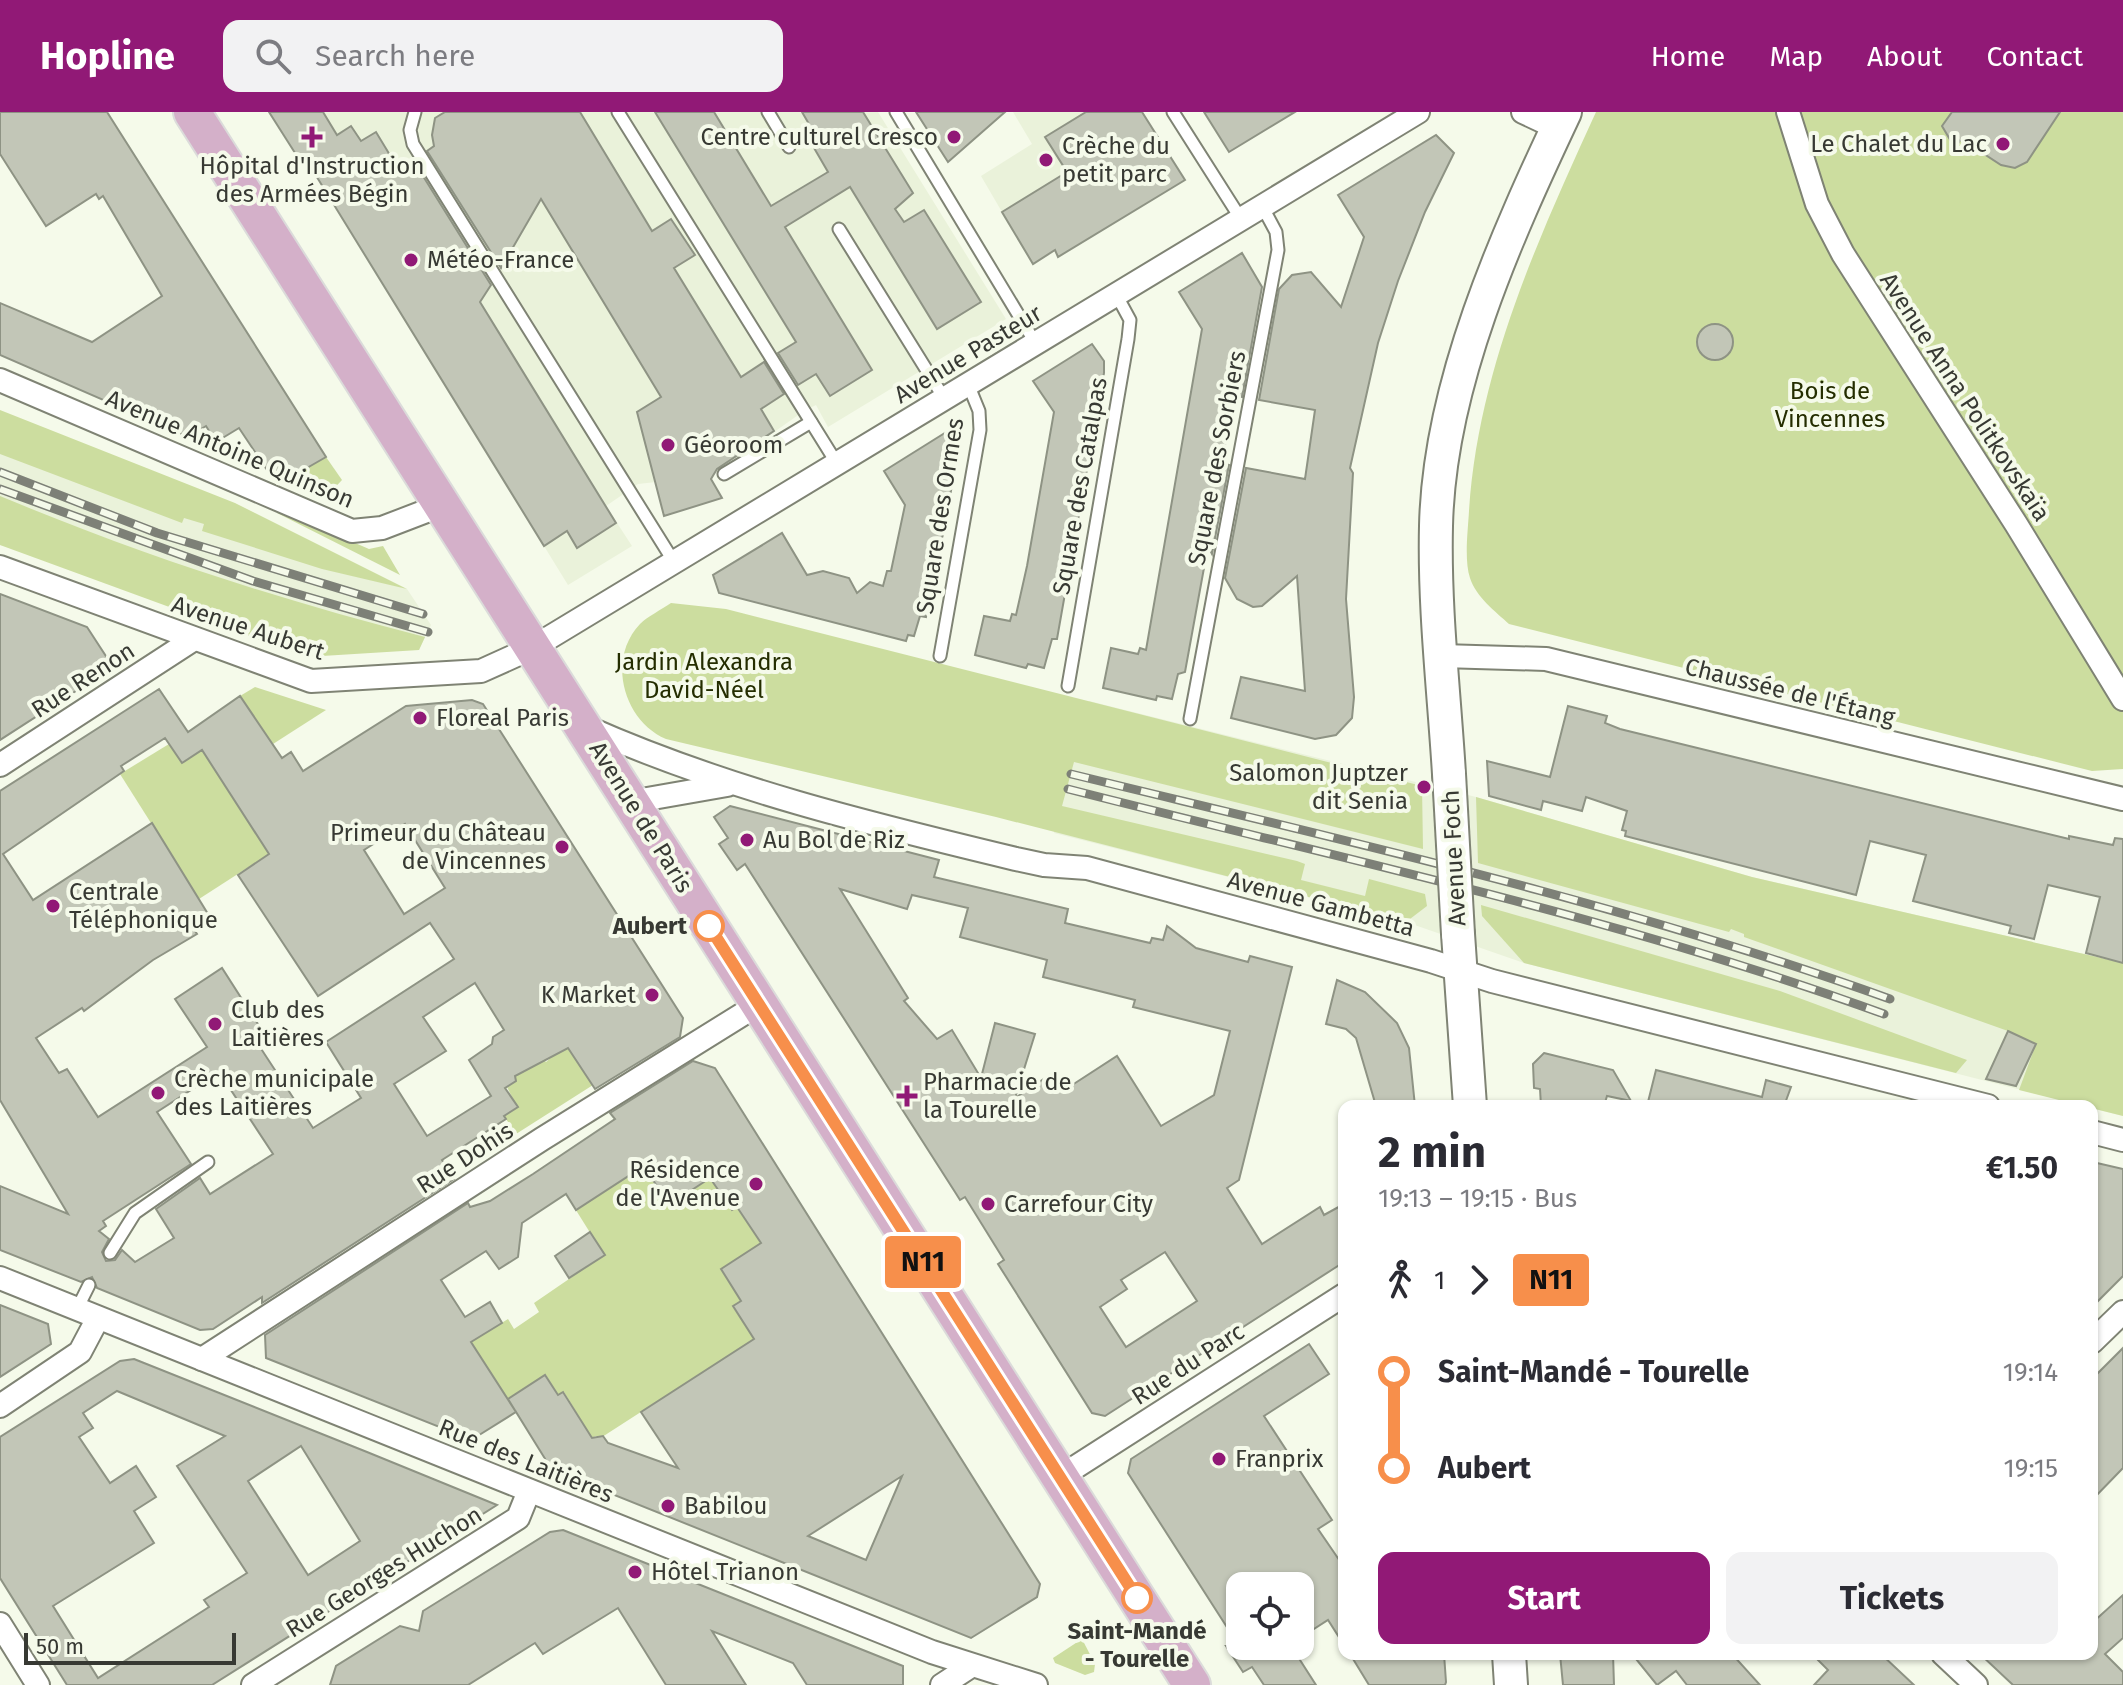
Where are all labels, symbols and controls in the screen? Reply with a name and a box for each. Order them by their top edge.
search box [223,20,783,92]
text: Hopline [40,33,175,79]
icon: search [251,34,295,78]
text: Search here [315,38,475,74]
text: Home [1651,40,1725,73]
text: Map [1769,40,1823,73]
text: About [1867,40,1942,73]
text: Contact [1986,40,2083,73]
place label: Centre culturel Cresco [700,123,938,151]
marker: Hôpital d'Instruction des Armées Bégin [301,126,323,148]
marker: Centre culturel Cresco [945,128,963,146]
place label: Le Chalet du Lac [1810,130,1987,158]
place label: Crèche du petit parc [1062,132,1170,188]
marker: Le Chalet du Lac [1994,135,2012,153]
marker: Crèche du petit parc [1037,151,1055,169]
place label: Hôpital d'Instruction des Armées Bégin [200,152,424,208]
place label: Météo-France [427,246,574,274]
marker: Météo-France [402,251,420,269]
street label: Avenue Anna Politkovskaïa [1874,267,2056,527]
street label: Avenue Pasteur [889,299,1048,409]
street label: Square des Sorbiers [1182,348,1252,568]
street label: Square des Catalpas [1047,375,1113,597]
park label: Bois de Vincennes [1775,377,1885,433]
street label: Avenue Antoine Quinson [102,384,358,514]
street label: Square des Ormes [911,416,969,616]
place label: Géoroom [684,431,783,459]
marker: Géoroom [659,436,677,454]
street label: Avenue Aubert [168,590,328,666]
street label: Rue Renon [26,636,140,724]
park label: Jardin Alexandra David-Néel [615,648,793,704]
street label: Chaussée de l'Étang [1682,651,1899,732]
place label: Floreal Paris [436,704,569,732]
marker: Floreal Paris [411,709,429,727]
street label: Avenue de Paris [583,736,699,898]
place label: Salomon Juptzer dit Senia [1229,759,1409,815]
marker: Salomon Juptzer dit Senia [1415,778,1433,796]
street label: Avenue Foch [1436,789,1472,927]
place label: Primeur du Château de Vincennes [330,819,546,875]
place label: Au Bol de Riz [763,826,905,854]
marker: Au Bol de Riz [738,831,756,849]
marker: Primeur du Château de Vincennes [553,838,571,856]
street label: Avenue Gambetta [1224,866,1418,942]
place label: Centrale Téléphonique [69,878,218,934]
marker: Centrale Téléphonique [44,897,62,915]
marker: Aubert [694,911,724,941]
place label: Aubert [612,912,688,940]
place label: K Market [541,981,636,1009]
marker: K Market [643,986,661,1004]
place label: Club des Laitières [231,996,324,1052]
marker: Club des Laitières [206,1015,224,1033]
place label: Crèche municipale des Laitières [174,1065,374,1121]
place label: Pharmacie de la Tourelle [923,1068,1072,1124]
marker: Crèche municipale des Laitières [149,1084,167,1102]
marker: Pharmacie de la Tourelle [898,1087,916,1105]
street label: Rue Dohis [411,1116,519,1200]
text: 2 min [1378,1126,1486,1179]
text: €1.50 [1986,1150,2058,1186]
place label: Résidence de l'Avenue [615,1156,740,1212]
marker: Résidence de l'Avenue [747,1175,765,1193]
text: 19:13 – 19:15 · Bus [1378,1183,1577,1214]
place label: Carrefour City [1004,1190,1153,1218]
marker: Carrefour City [979,1195,997,1213]
line badge: N11 [877,1236,969,1288]
text: N11 [901,1245,945,1278]
icon: walk [1378,1258,1422,1302]
icon: forward [1457,1258,1501,1302]
text: N11 [1529,1263,1573,1296]
text: 1 [1434,1265,1445,1296]
street label: Rue du Parc [1127,1317,1249,1411]
text: Saint-Mandé - Tourelle [1438,1354,1749,1390]
text: 19:14 [2003,1357,2058,1388]
street label: Rue des Laitières [435,1413,617,1509]
place label: Franprix [1235,1445,1324,1473]
marker: Franprix [1210,1450,1228,1468]
text: Aubert [1438,1450,1531,1486]
text: 19:15 [2004,1453,2058,1484]
place label: Babilou [684,1492,768,1520]
marker: Babilou [659,1497,677,1515]
street label: Rue Georges Huchon [281,1500,487,1644]
button: Start [1378,1552,1710,1644]
button: Tickets [1726,1552,2058,1644]
place label: Hôtel Trianon [651,1558,799,1586]
marker: Hôtel Trianon [626,1563,644,1581]
map controls [1226,1572,1314,1660]
button: locate [1226,1572,1314,1660]
marker: Saint-Mandé - Tourelle [1122,1583,1152,1613]
place label: Saint-Mandé - Tourelle [1067,1617,1207,1673]
scale bar [24,1629,236,1665]
text: 50 m [36,1633,84,1660]

